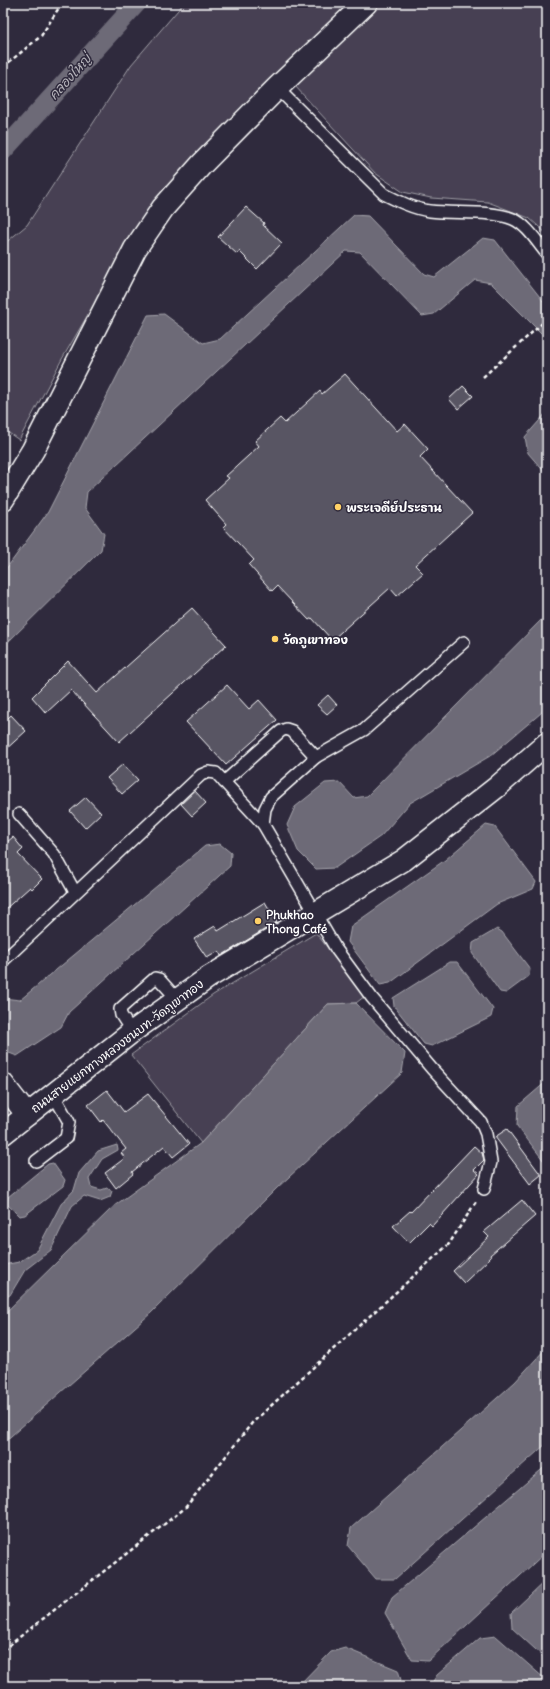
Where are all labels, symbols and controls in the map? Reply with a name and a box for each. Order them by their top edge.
water label: คลองใหญ่ [45,48,97,103]
place label: พระเจดีย์ประธาน [346,500,442,515]
marker: พระเจดีย์ประธาน [333,502,343,512]
place label: วัดภูเขาทอง [283,632,348,649]
marker: วัดภูเขาทอง [270,634,280,644]
place label: Phukhao Thong Café [266,907,328,937]
marker: Phukhao Thong Café [253,916,263,926]
street label: ถนนสายแยกทางหลวงชนบท-วัดภูเขาทอง [28,976,208,1117]

